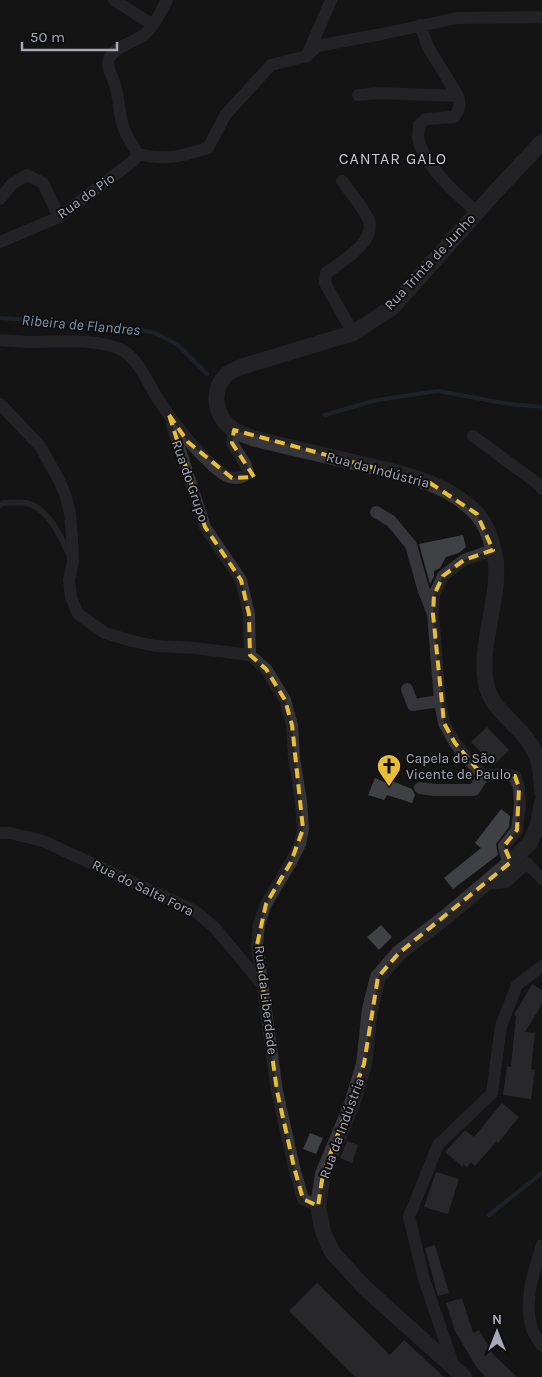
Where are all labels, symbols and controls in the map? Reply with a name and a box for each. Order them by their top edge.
scale bar [22,20,118,52]
text: 50 m [30,28,65,46]
district label: CANTAR GALO [339,149,447,168]
street label: Rua do Pio [54,169,118,223]
street label: Rua Trinta de Junho [381,210,479,314]
water label: Ribeira de Flandres [21,311,141,339]
street label: Rua do Grupo [168,438,212,524]
street label: Rua da Indústria [325,448,431,492]
place label: Capela de São Vicente de Paulo [406,750,511,783]
church icon: Capela de São Vicente de Paulo [376,753,402,787]
street label: Rua do Salta Fora [89,856,197,920]
street label: Rua da Liberdade [251,944,281,1056]
street label: Rua da Indústria [316,1075,368,1181]
north arrow [472,1307,522,1357]
text: N [492,1311,502,1328]

